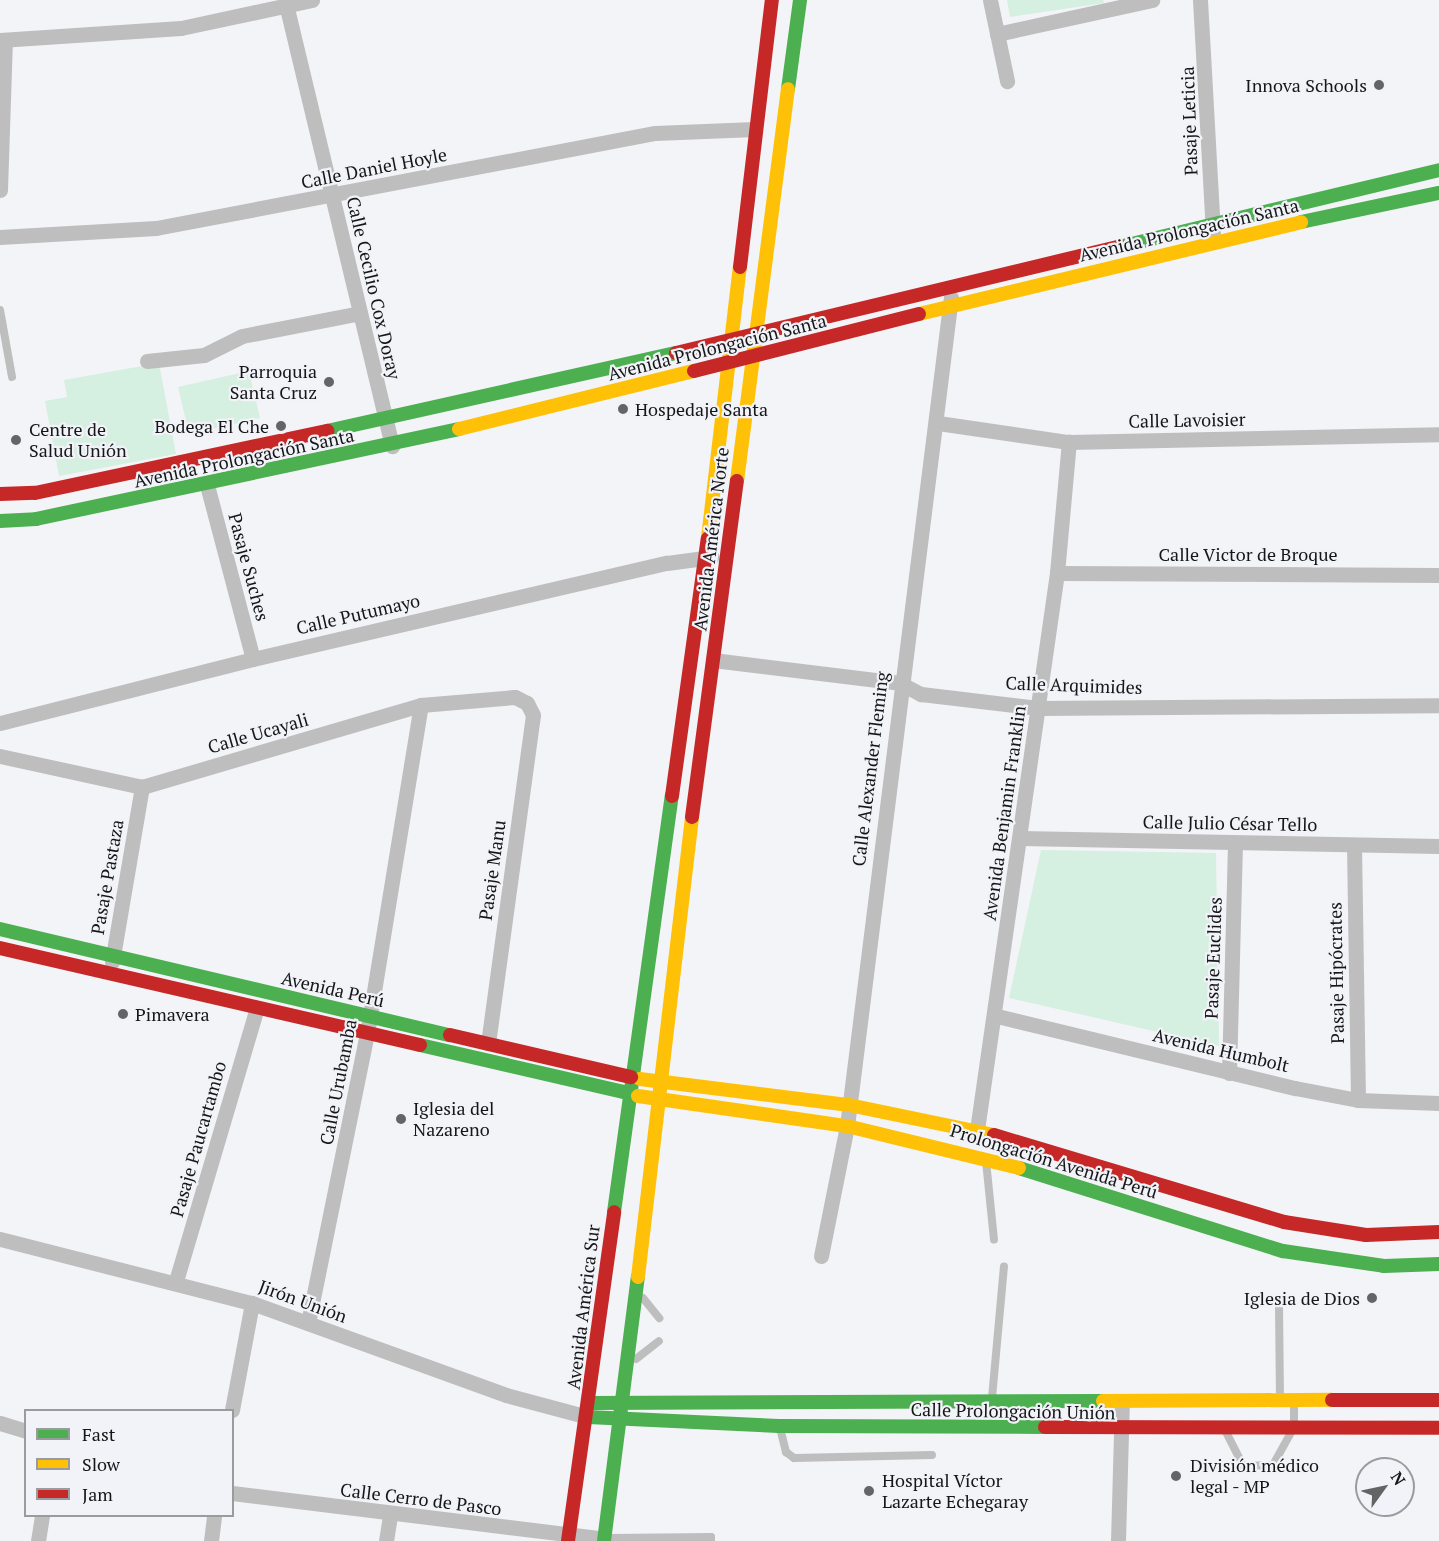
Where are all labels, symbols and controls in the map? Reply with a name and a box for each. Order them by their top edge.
street label: Pasaje Leticia [1176,66,1202,176]
place label: Innova Schools [1245,74,1367,96]
marker: Innova Schools [1372,78,1386,92]
street label: Calle Daniel Hoyle [299,143,449,193]
street label: Avenida Prolongación Santa [1077,194,1301,266]
street label: Calle Cecilio Cox Doray [342,195,406,381]
street label: Avenida Prolongación Santa [605,309,829,385]
place label: Parroquia Santa Cruz [230,361,317,404]
marker: Parroquia Santa Cruz [322,375,336,389]
place label: Hospedaje Santa [635,398,768,420]
marker: Hospedaje Santa [616,402,630,416]
street label: Calle Lavoisier [1128,408,1246,432]
place label: Bodega El Che [155,415,269,437]
place label: Centre de Salud Unión [29,419,127,462]
marker: Bodega El Che [274,419,288,433]
street label: Avenida Prolongación Santa [132,424,356,492]
marker: Centre de Salud Unión [7,431,25,449]
street label: Avenida América Norte [689,446,733,632]
street label: Pasaje Suches [224,511,274,623]
street label: Calle Victor de Broque [1158,543,1338,565]
street label: Calle Putumayo [294,589,422,639]
street label: Calle Alexander Fleming [847,670,893,868]
street label: Calle Arquimides [1005,672,1143,698]
street label: Avenida Benjamin Franklin [978,704,1030,922]
street label: Calle Ucayali [205,708,311,758]
street label: Calle Julio César Tello [1142,811,1318,835]
street label: Pasaje Pastaza [86,818,128,936]
street label: Pasaje Manu [474,818,510,922]
street label: Pasaje Euclides [1200,897,1226,1019]
street label: Pasaje Hipócrates [1324,902,1348,1044]
street label: Avenida Perú [279,967,387,1011]
place label: Pimavera [135,1003,210,1025]
marker: Pimavera [116,1007,130,1021]
street label: Calle Urubamba [315,1017,361,1147]
street label: Avenida Humbolt [1151,1024,1291,1076]
street label: Pasaje Paucartambo [165,1059,231,1219]
place label: Iglesia del Nazareno [413,1098,494,1140]
marker: Iglesia del Nazareno [394,1112,408,1126]
street label: Prolongación Avenida Perú [948,1119,1160,1203]
street label: Avenida América Sur [562,1223,604,1391]
street label: Jirón Unión [256,1275,350,1327]
place label: Iglesia de Dios [1244,1287,1360,1309]
marker: Iglesia de Dios [1365,1291,1379,1305]
street label: Calle Prolongación Unión [910,1398,1116,1424]
legend [24,1409,234,1517]
text: Fast [82,1422,115,1446]
text: Slow [82,1452,120,1476]
place label: División médico legal - MP [1190,1455,1319,1498]
north arrow [1355,1457,1415,1517]
marker: División médico legal - MP [1167,1467,1185,1485]
text: N [1386,1467,1411,1489]
place label: Hospital Víctor Lazarte Echegaray [882,1470,1028,1512]
street label: Calle Cerro de Pasco [339,1478,503,1520]
text: Jam [82,1482,113,1506]
marker: Hospital Víctor Lazarte Echegaray [860,1482,878,1500]

